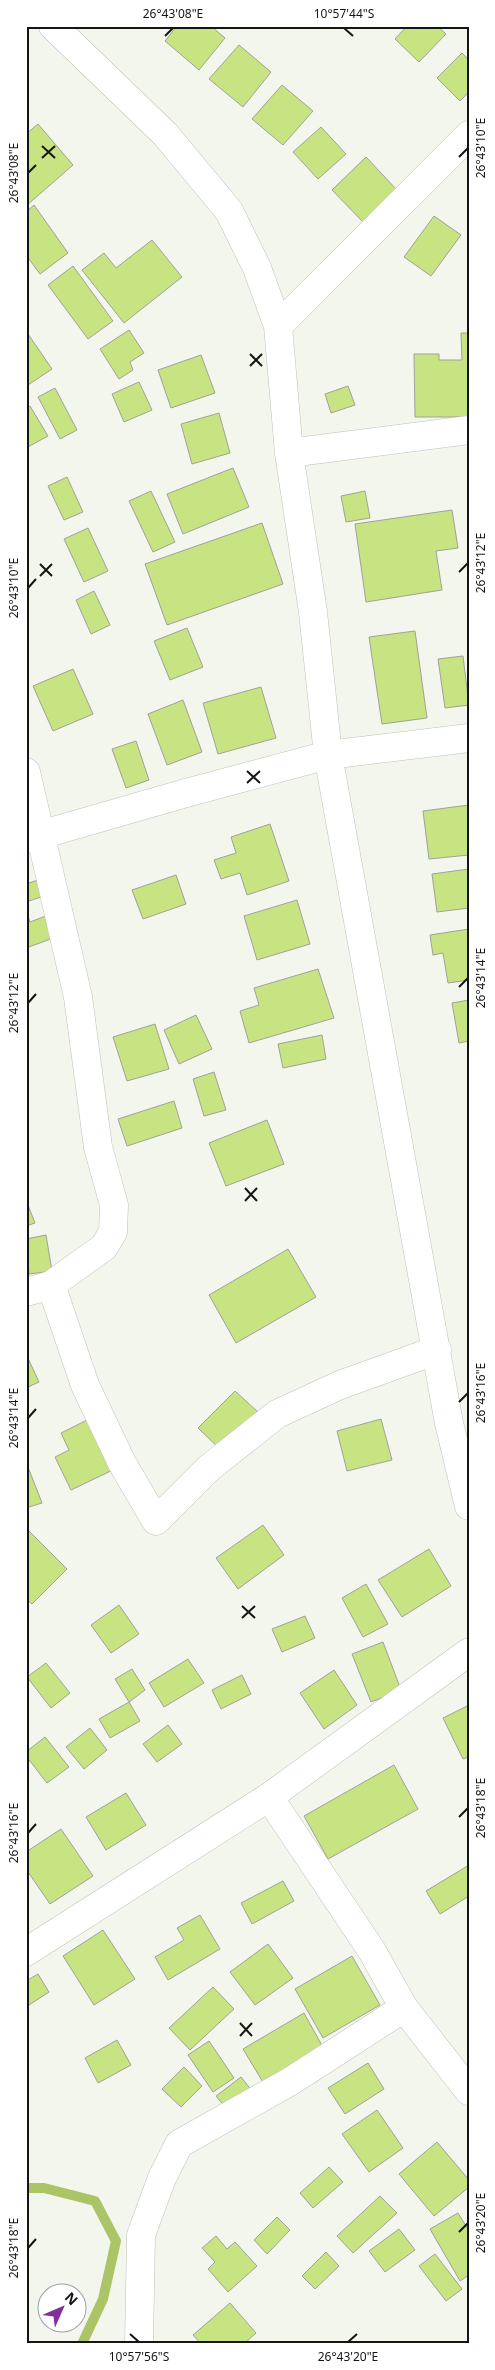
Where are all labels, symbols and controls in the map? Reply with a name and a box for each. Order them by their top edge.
text: 26°43'08"E [143,5,203,22]
text: 10°57'44"S [314,5,375,22]
text: 26°43'10"E [472,118,489,178]
text: 26°43'08"E [5,143,22,203]
text: 26°43'12"E [472,533,489,593]
text: 26°43'10"E [5,558,22,618]
text: 26°43'14"E [472,948,489,1008]
text: 26°43'12"E [5,973,22,1033]
text: 26°43'16"E [472,1363,489,1423]
text: 26°43'14"E [5,1388,22,1448]
text: 26°43'18"E [472,1778,489,1838]
text: 26°43'16"E [5,1803,22,1863]
text: 26°43'20"E [472,2193,489,2253]
text: 26°43'18"E [5,2218,22,2278]
north arrow [38,2282,88,2332]
text: N [61,2288,82,2309]
text: 10°57'56"S [109,2348,170,2365]
text: 26°43'20"E [318,2348,378,2365]

